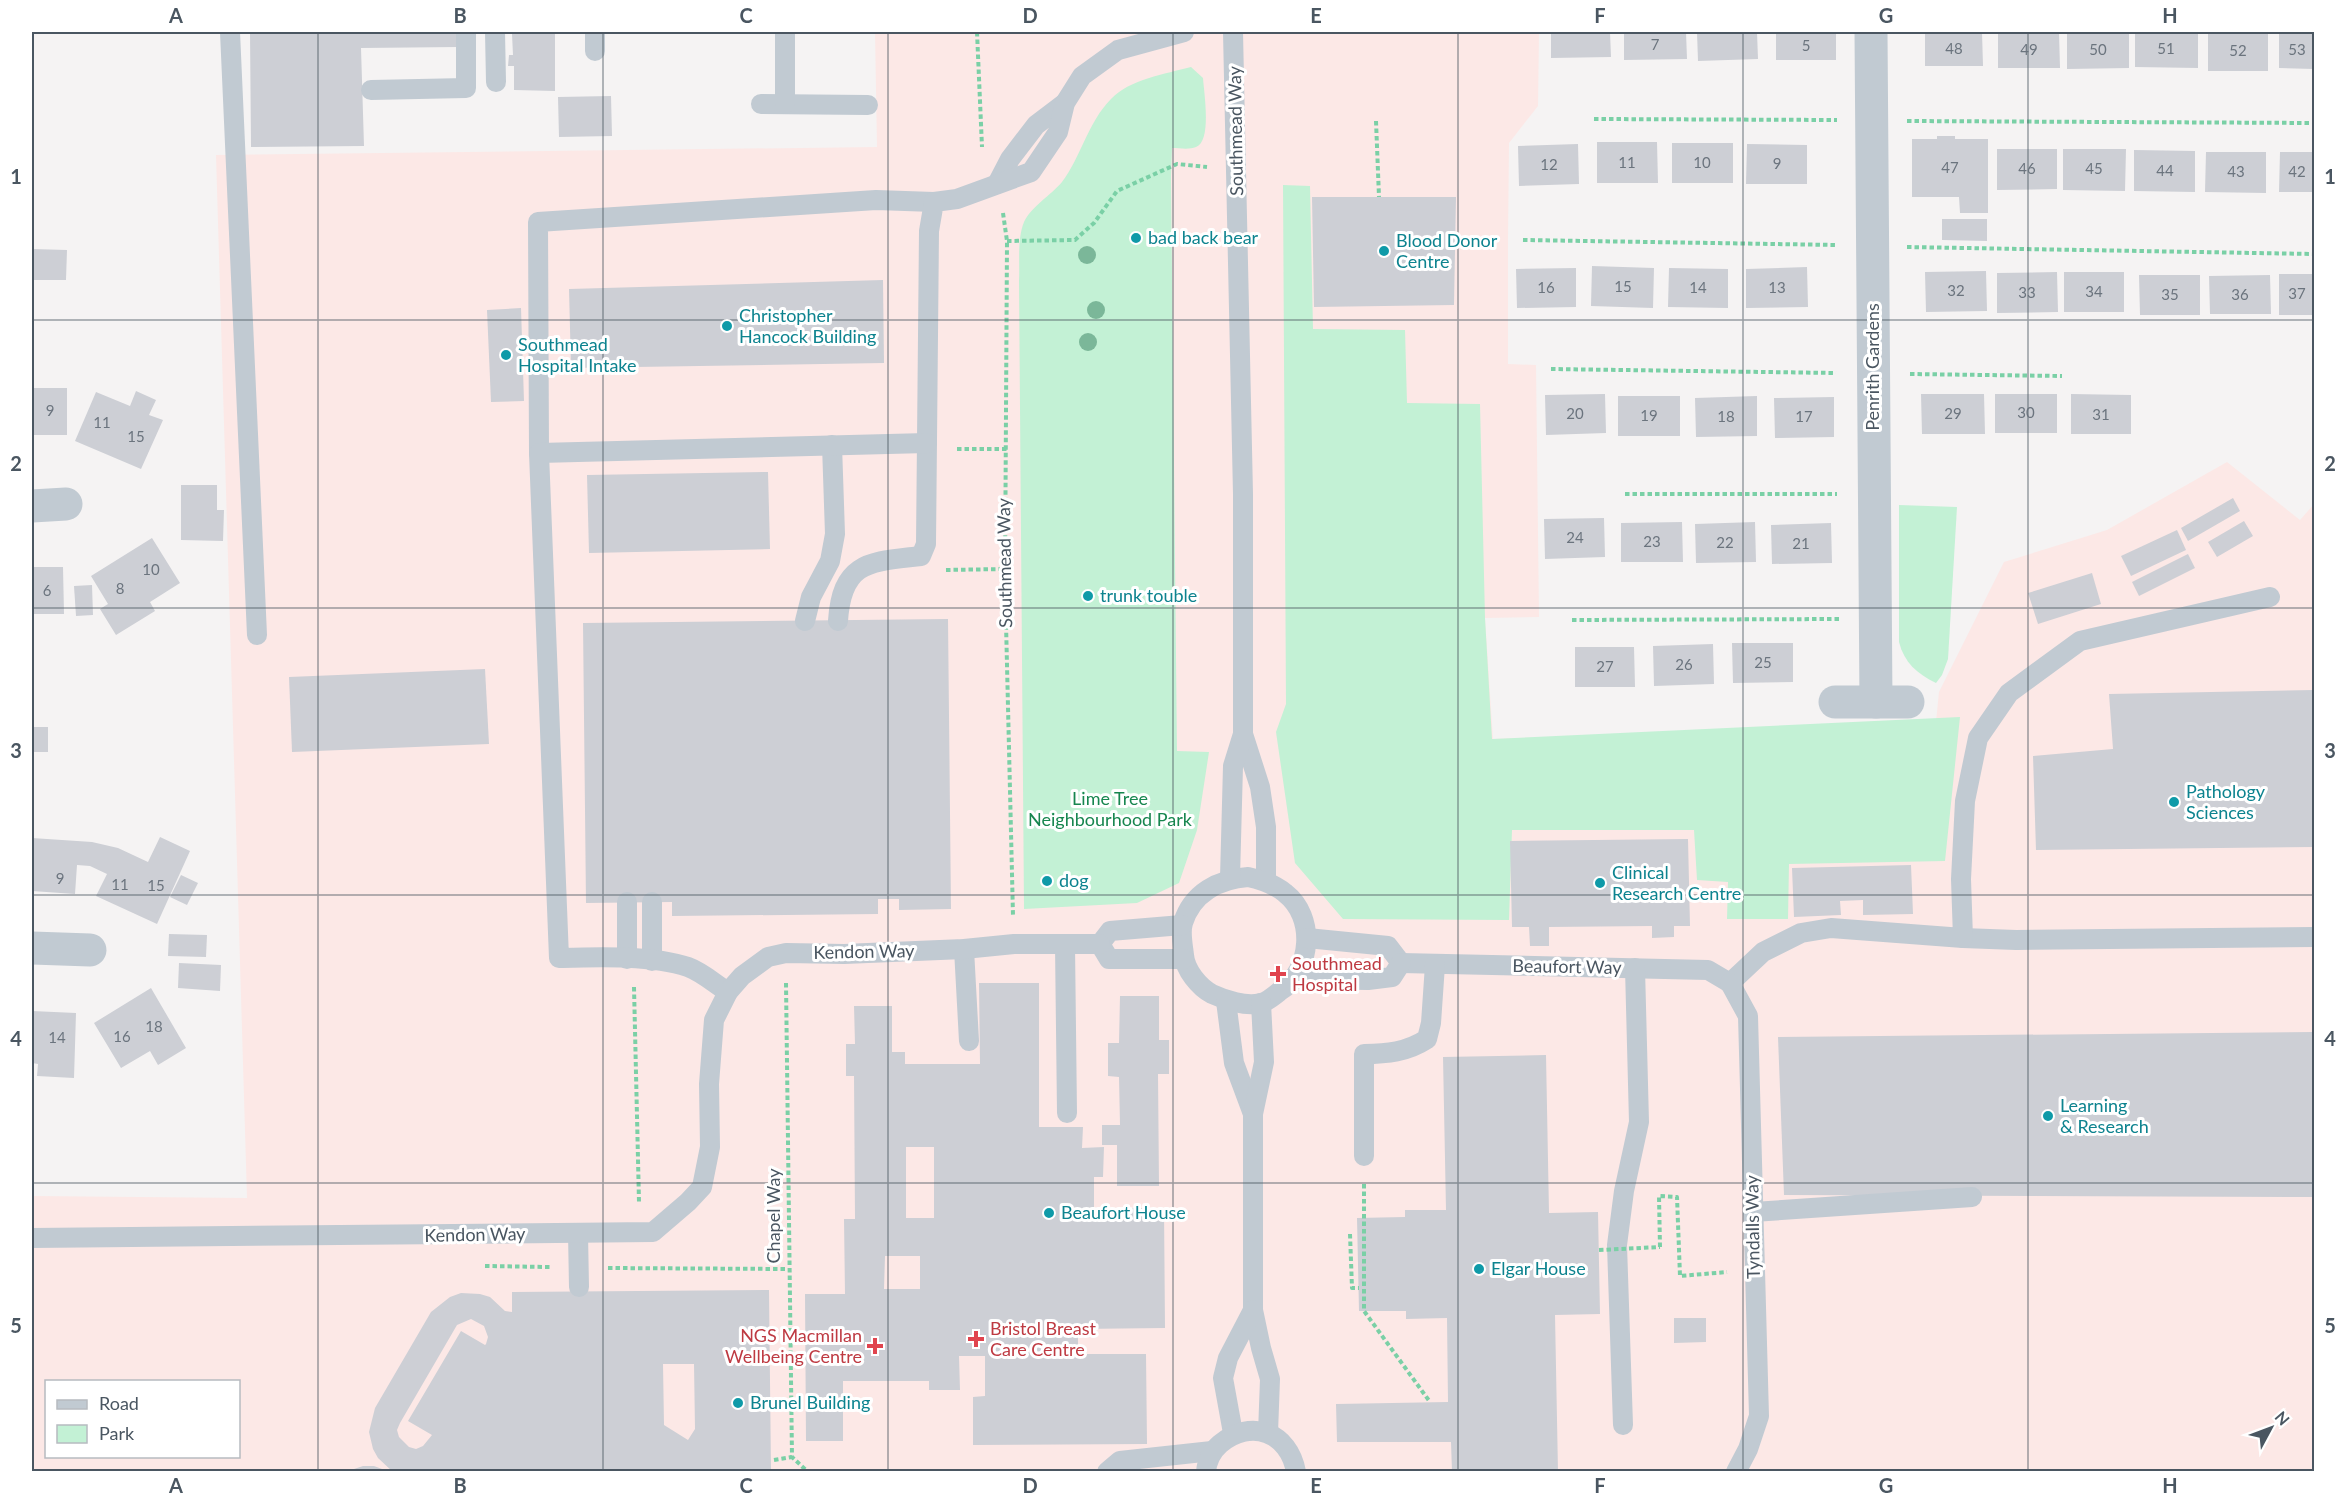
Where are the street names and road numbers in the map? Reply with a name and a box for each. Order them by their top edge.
street label: Southmead Way [1223,65,1247,196]
street label: Penrith Gardens [1861,303,1883,431]
street label: Southmead Way [992,497,1016,628]
street label: Kendon Way [813,939,915,963]
street label: Beaufort Way [1512,954,1623,978]
street label: Chapel Way [762,1168,784,1263]
street label: Tyndalls Way [1740,1174,1764,1279]
street label: Kendon Way [424,1222,526,1246]

